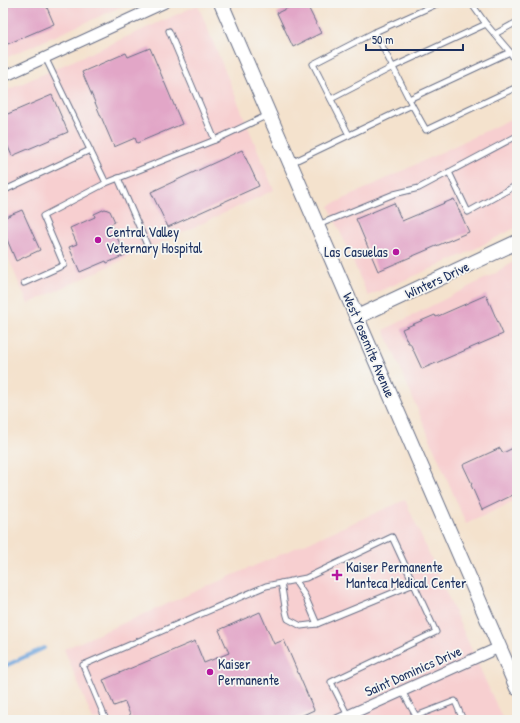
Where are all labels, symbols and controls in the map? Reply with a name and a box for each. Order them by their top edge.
scale bar [366,26,463,52]
text: 50 m [372,31,393,48]
place label: Central Valley Veternary Hospital [106,222,203,258]
marker: Central Valley Veternary Hospital [93,235,103,245]
place label: Las Casuelas [324,242,388,261]
marker: Las Casuelas [391,247,401,257]
street label: Winters Drive [402,256,472,303]
street label: West Yosemite Avenue [339,289,400,401]
place label: Kaiser Permanente Manteca Medical Center [346,557,467,592]
marker: Kaiser Permanente Manteca Medical Center [331,569,343,581]
street label: Saint Dominics Drive [361,640,465,700]
place label: Kaiser Permanente [218,654,280,689]
marker: Kaiser Permanente [205,667,215,677]

